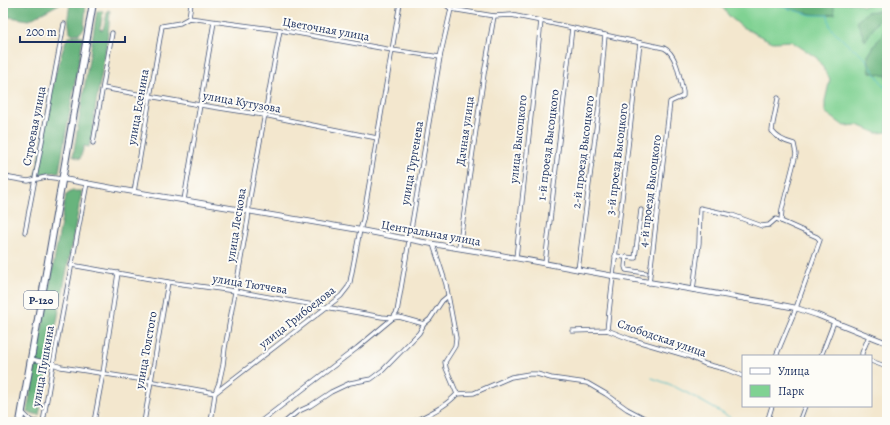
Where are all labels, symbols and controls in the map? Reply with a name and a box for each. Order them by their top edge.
street label: Цветочная улица [281,13,371,45]
scale bar [20,18,125,44]
text: 200 m [26,24,57,40]
street label: улица Есенина [123,67,153,147]
street label: Строевая улица [18,84,50,167]
street label: улица Кутузова [201,87,283,117]
street label: 1-й проезд Высоцкого [533,88,563,202]
street label: улица Высоцкого [505,94,531,185]
street label: Дачная улица [452,95,478,167]
street label: 2-й проезд Высоцкого [568,95,598,209]
street label: 3-й проезд Высоцкого [602,102,632,216]
street label: улица Тургенева [397,119,427,207]
street label: 4-й проезд Высоцкого [635,134,665,248]
street label: улица Лескова [222,186,250,264]
street label: Центральная улица [380,216,482,250]
street label: улица Тютчева [210,270,289,298]
street label: улица Грибоедова [255,282,339,352]
road number: Р-120 [24,291,58,309]
street label: улица Толстого [131,310,161,391]
street label: Слободская улица [615,315,709,361]
street label: улица Пушкина [28,324,58,409]
legend [742,355,872,407]
text: Улица [778,363,810,379]
text: Парк [778,383,804,399]

